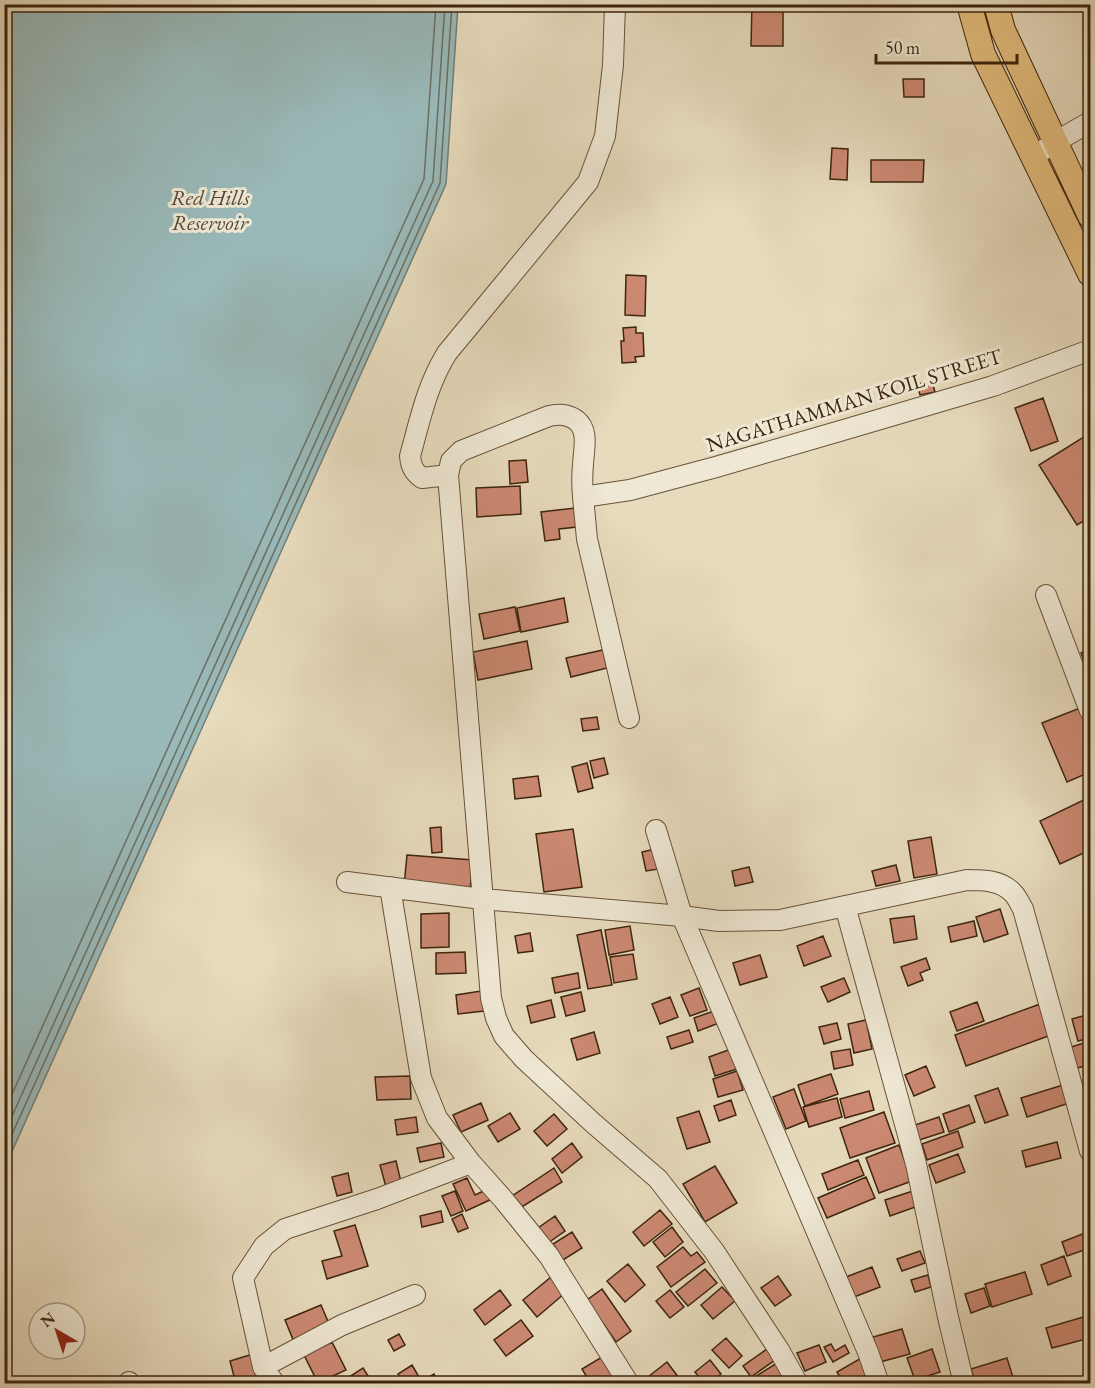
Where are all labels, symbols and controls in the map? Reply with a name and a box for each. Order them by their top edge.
scale bar [876,27,1017,65]
text: 50 m [885,36,920,59]
water label: Red Hills Reservoir [170,183,250,237]
street label: NAGATHAMMAN KOIL STREET [703,342,1006,458]
north arrow [27,1301,87,1361]
text: N [36,1307,60,1332]

